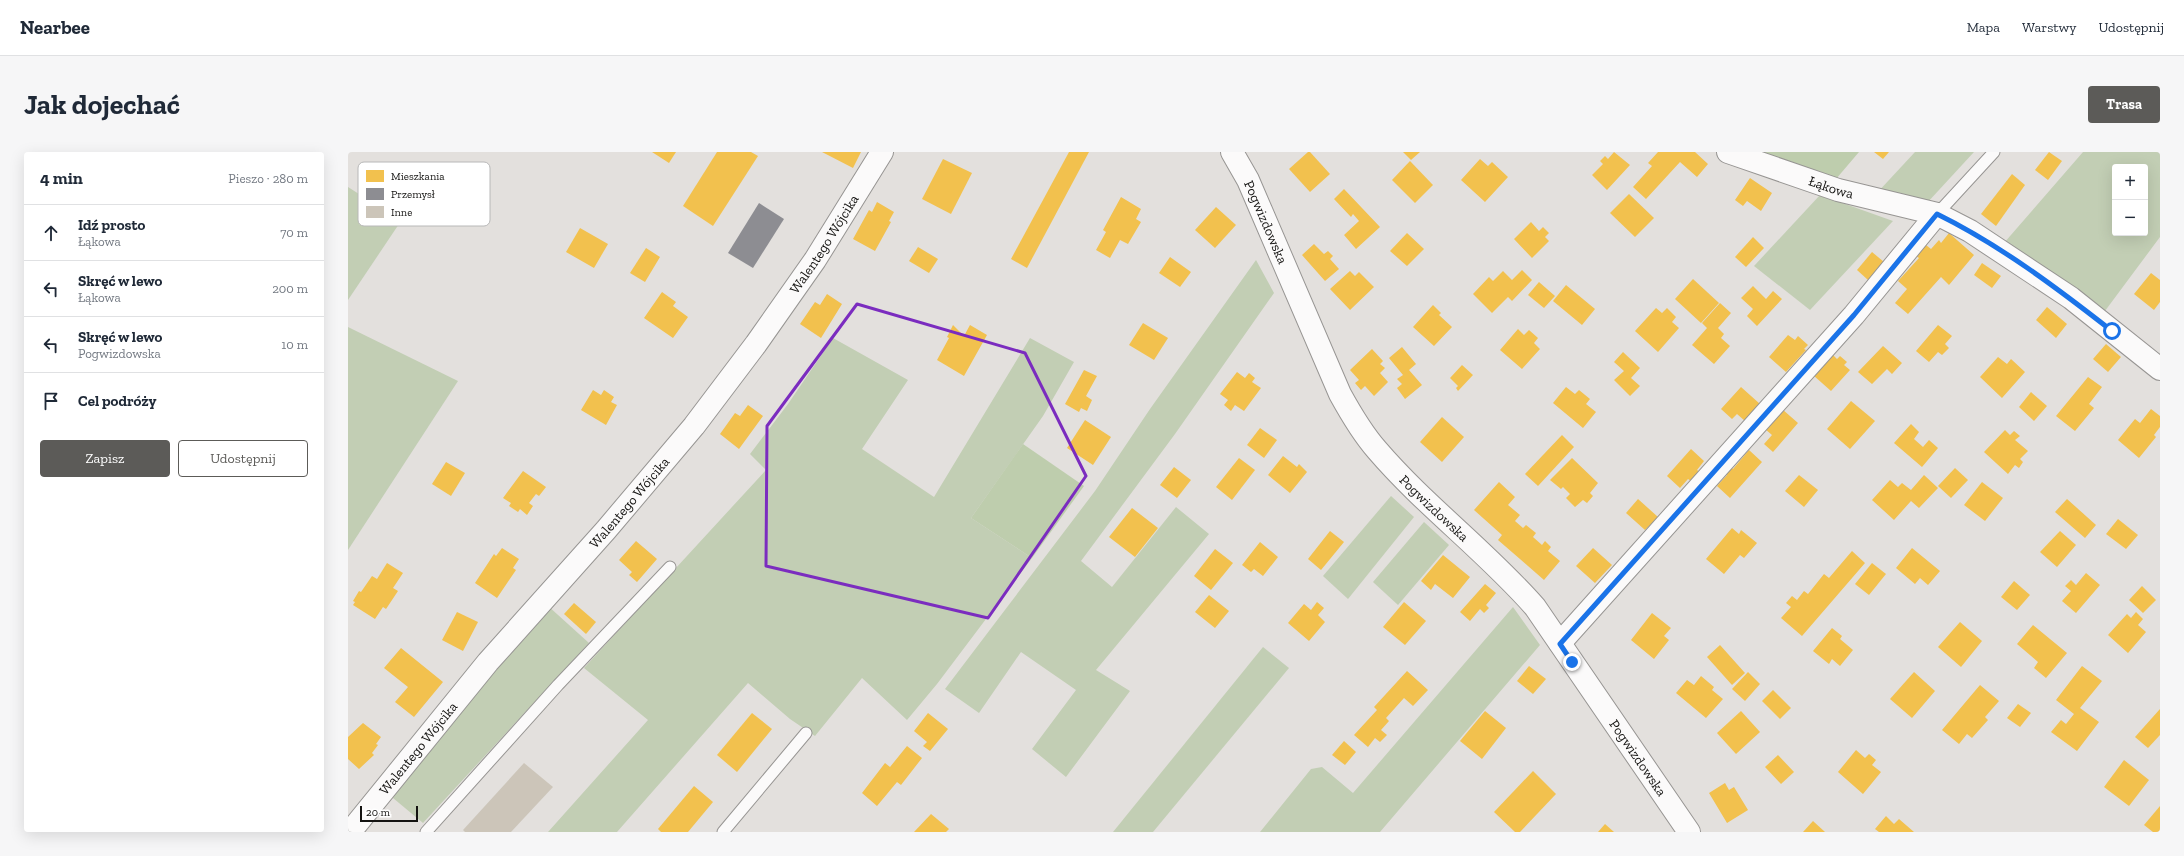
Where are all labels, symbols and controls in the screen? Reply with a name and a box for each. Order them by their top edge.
text: Nearbee [20,16,90,39]
text: Mapa [1967,19,2000,36]
text: Warstwy [2022,19,2076,36]
text: Udostępnij [2098,19,2164,36]
button: Trasa [2088,86,2160,123]
text: Jak dojechać [24,88,180,121]
legend [358,162,490,226]
map controls [2112,164,2148,236]
button: + [2112,164,2148,200]
text: 4 min [40,168,83,188]
text: Mieszkania [391,170,445,183]
text: Pieszo · 280 m [228,171,308,186]
street label: Łąkowa [1807,172,1855,202]
street label: Pogwizdowska [1241,178,1292,267]
text: Przemysł [391,188,435,201]
street label: Walentego Wójcika [786,191,862,297]
button: − [2112,200,2148,236]
text: Inne [391,206,412,219]
text: Idź prosto [78,216,145,234]
icon: ahead [40,222,62,244]
text: 70 m [280,225,308,240]
text: Łąkowa [78,234,121,249]
text: Skręć w lewo [78,272,162,290]
icon: left [40,278,62,300]
text: 200 m [272,281,308,296]
text: Łąkowa [78,290,121,305]
route start [2103,322,2121,340]
text: Skręć w lewo [78,328,162,346]
icon: left [40,334,62,356]
text: 10 m [281,337,308,352]
text: Pogwizdowska [78,346,161,361]
icon: arrive [40,390,62,412]
text: Cel podróży [78,392,156,410]
button: Zapisz [40,440,170,477]
button: Udostępnij [178,440,308,477]
street label: Walentego Wójcika [585,453,673,552]
street label: Pogwizdowska [1396,471,1473,545]
route end [1563,653,1581,671]
street label: Walentego Wójcika [375,698,461,798]
street label: Pogwizdowska [1606,716,1671,800]
scale bar [360,804,418,823]
text: 20 m [366,806,390,819]

